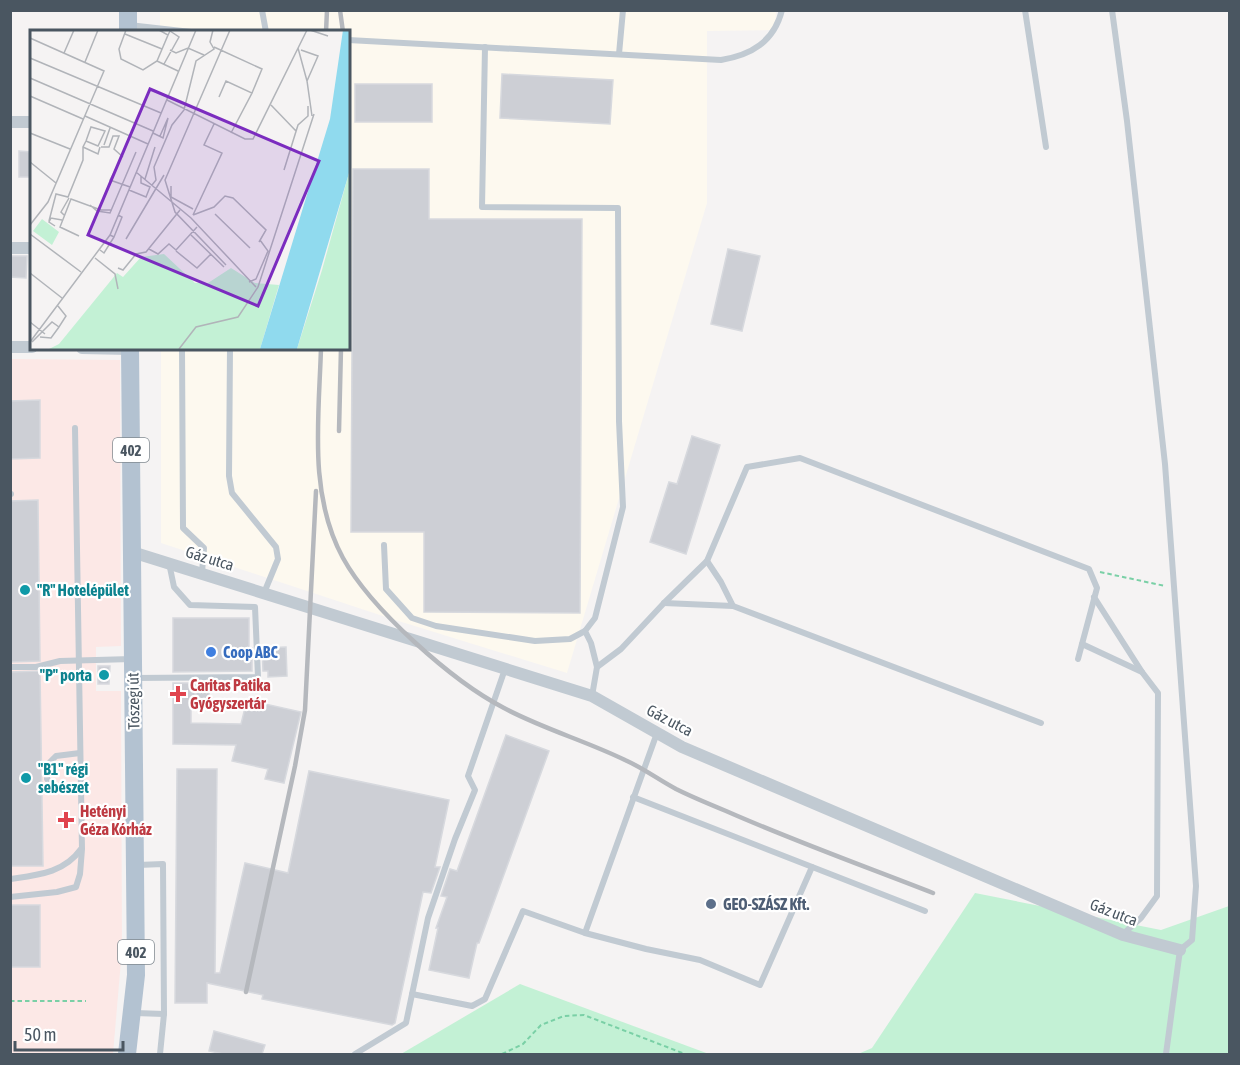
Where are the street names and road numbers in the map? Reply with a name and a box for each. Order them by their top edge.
road number: 402 [113,438,149,462]
street label: Gáz utca [184,542,236,574]
street label: Tószegi út [123,672,143,730]
street label: Gáz utca [644,700,696,740]
street label: Gáz utca [1088,895,1140,929]
road number: 402 [118,940,154,964]

